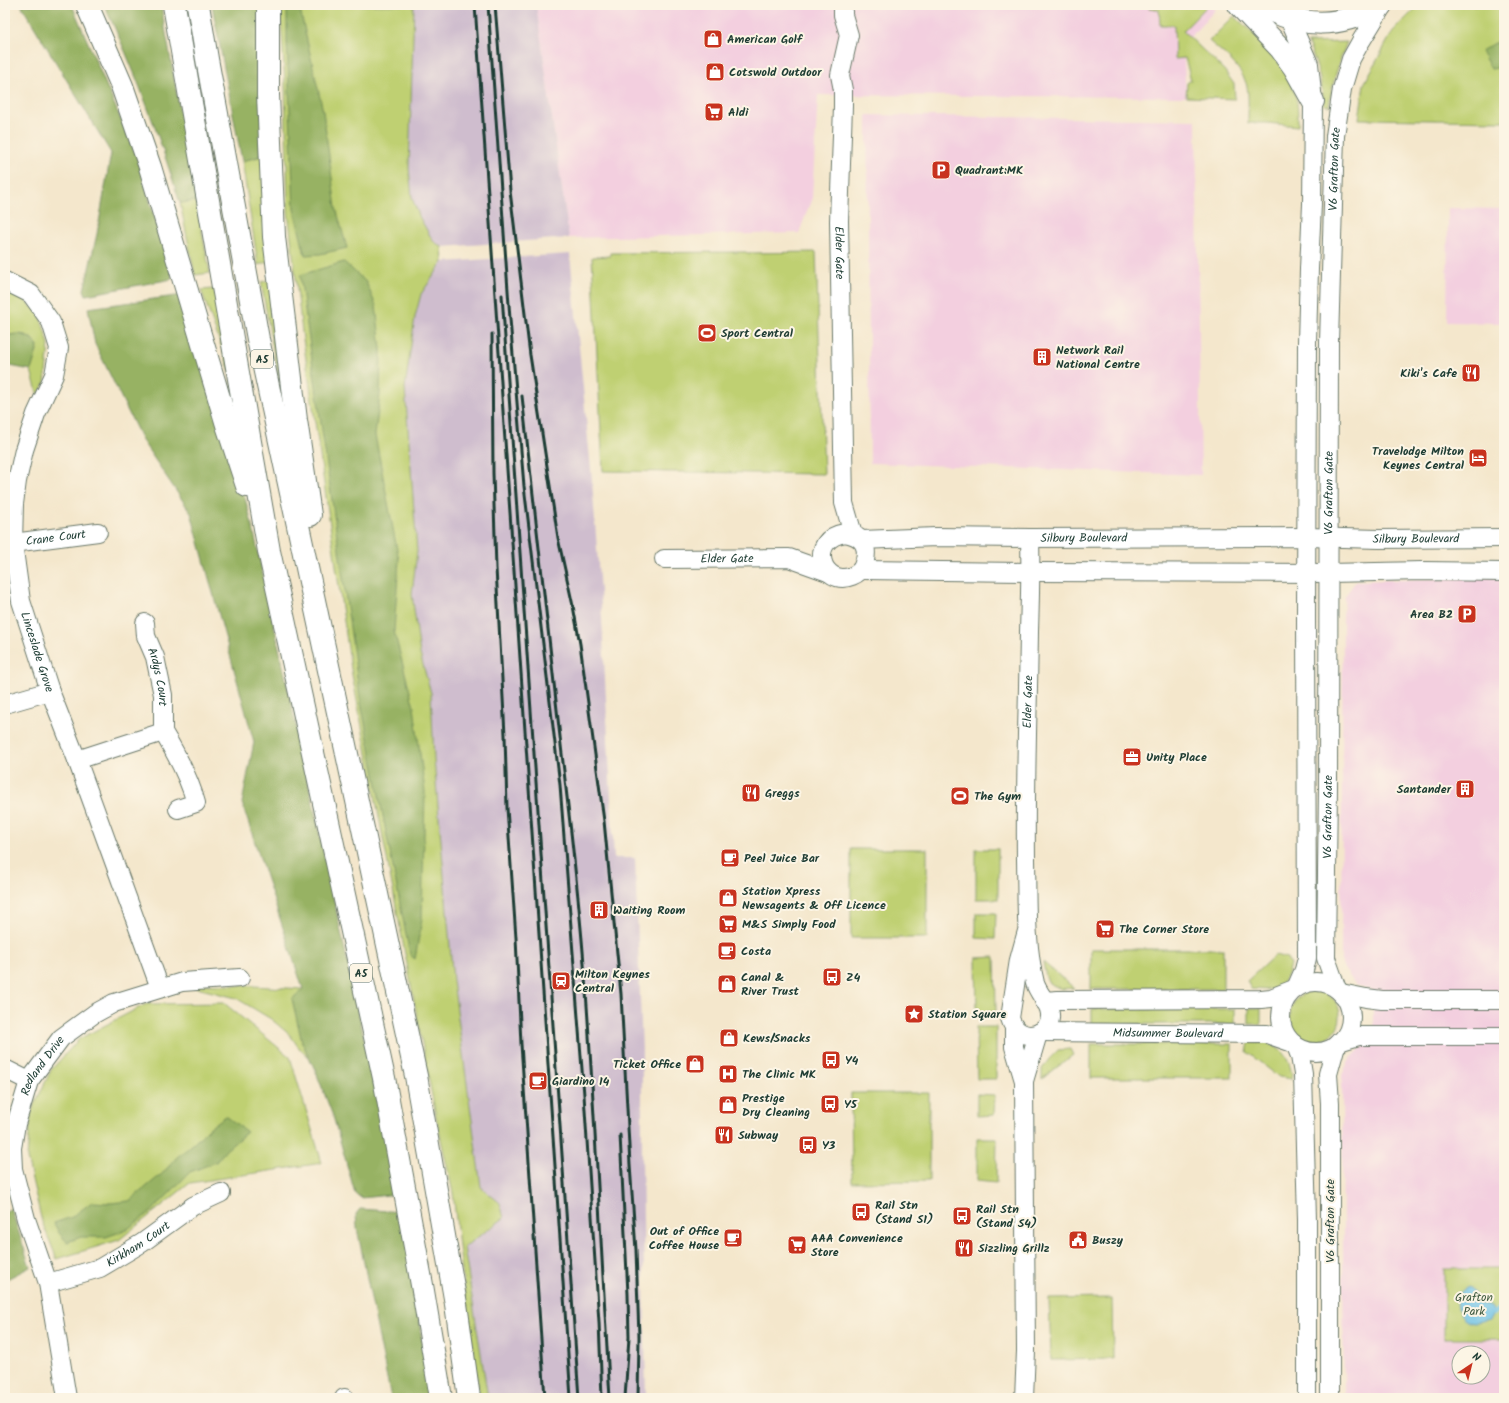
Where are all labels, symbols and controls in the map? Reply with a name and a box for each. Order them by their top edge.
shop icon: American Golf [702,28,724,50]
place label: American Golf [727,30,804,49]
shop icon: Cotswold Outdoor [704,61,726,83]
place label: Cotswold Outdoor [729,63,822,82]
supermarket icon: Aldi [703,101,725,123]
place label: Aldi [728,103,749,122]
street label: V6 Grafton Gate [1324,125,1346,211]
parking icon: Quadrant:MK [930,159,952,181]
place label: Quadrant:MK [955,161,1023,180]
street label: Elder Gate [829,226,849,280]
sports icon: Sport Central [696,322,718,344]
place label: Sport Central [721,324,794,343]
place label: Network Rail National Centre [1056,341,1140,374]
building icon: Network Rail National Centre [1031,346,1053,368]
road number: A5 [251,350,273,368]
restaurant icon: Kiki's Cafe [1460,362,1482,384]
place label: Kiki's Cafe [1400,364,1457,383]
place label: Travelodge Milton Keynes Central [1372,442,1465,475]
hotel icon: Travelodge Milton Keynes Central [1467,447,1489,469]
street label: V6 Grafton Gate [1320,450,1339,535]
street label: Crane Court [24,525,87,551]
street label: Silbury Boulevard [1041,529,1128,548]
street label: Silbury Boulevard [1372,529,1460,549]
street label: Elder Gate [700,549,754,569]
parking icon: Area B2 [1456,603,1478,625]
place label: Area B2 [1410,605,1453,624]
street label: Linceslade Grove [15,609,59,695]
street label: Ardys Court [142,644,172,707]
street label: Elder Gate [1018,674,1038,729]
office icon: Unity Place [1121,746,1143,768]
place label: Unity Place [1146,748,1207,767]
street label: V6 Grafton Gate [1318,774,1338,859]
building icon: Santander [1454,778,1476,800]
place label: Santander [1397,780,1452,799]
restaurant icon: Greggs [740,782,762,804]
place label: Greggs [765,784,800,803]
sports icon: The Gym [949,785,971,807]
place label: The Gym [974,787,1021,806]
cafe icon: Peel Juice Bar [719,847,741,869]
place label: Peel Juice Bar [744,849,820,868]
place label: Station Xpress Newsagents & Off Licence [742,882,886,915]
shop icon: Station Xpress Newsagents & Off Licence [717,887,739,909]
building icon: Waiting Room [588,899,610,921]
place label: Waiting Room [613,901,685,920]
supermarket icon: M&S Simply Food [717,913,739,935]
place label: M&S Simply Food [742,915,836,934]
supermarket icon: The Corner Store [1094,918,1116,940]
place label: The Corner Store [1119,920,1209,939]
cafe icon: Costa [716,940,738,962]
place label: Costa [741,942,771,961]
road number: A5 [350,964,372,982]
place label: Milton Keynes Central [575,965,650,998]
bus stop icon: Z4 [821,966,843,988]
place label: Canal & River Trust [741,968,800,1001]
place label: Z4 [846,968,861,987]
station icon: Milton Keynes Central [550,970,572,992]
shop icon: Canal & River Trust [716,973,738,995]
place icon: Station Square [903,1003,925,1025]
place label: Station Square [928,1005,1007,1024]
street label: Midsummer Boulevard [1113,1024,1224,1044]
shop icon: Kews/Snacks [718,1027,740,1049]
place label: Kews/Snacks [743,1029,811,1048]
street label: Redland Drive [16,1031,70,1098]
bus stop icon: Y4 [820,1049,842,1071]
place label: Y4 [845,1051,859,1070]
shop icon: Ticket Office [684,1053,706,1075]
place label: Ticket Office [613,1055,681,1074]
hospital icon: The Clinic MK [717,1063,739,1085]
place label: The Clinic MK [742,1065,816,1084]
cafe icon: Giardino 14 [527,1070,549,1092]
place label: Giardino 14 [552,1072,610,1091]
place label: Prestige Dry Cleaning [742,1089,810,1122]
bus stop icon: Y5 [819,1093,841,1115]
shop icon: Prestige Dry Cleaning [717,1094,739,1116]
place label: Y5 [844,1095,858,1114]
restaurant icon: Subway [713,1124,735,1146]
place label: Subway [738,1126,779,1145]
bus stop icon: Y3 [797,1134,819,1156]
place label: Y3 [822,1136,836,1155]
street label: V6 Grafton Gate [1321,1179,1340,1263]
place label: Rail Stn (Stand S1) [875,1196,933,1229]
place label: Rail Stn (Stand S4) [976,1200,1037,1233]
bus stop icon: Rail Stn (Stand S1) [850,1201,872,1223]
bus stop icon: Rail Stn (Stand S4) [951,1205,973,1227]
street label: Kirkham Court [103,1216,174,1272]
place label: Out of Office Coffee House [649,1222,719,1255]
cafe icon: Out of Office Coffee House [722,1227,744,1249]
place label: AAA Convenience Store [811,1229,903,1262]
public building icon: Buszy [1067,1229,1089,1251]
place label: Buszy [1092,1231,1124,1250]
supermarket icon: AAA Convenience Store [786,1234,808,1256]
restaurant icon: Sizzling Grillz [953,1237,975,1259]
place label: Sizzling Grillz [978,1239,1050,1258]
park label: Grafton Park [1455,1288,1493,1321]
north arrow [1451,1345,1491,1385]
text: N [1468,1348,1484,1367]

